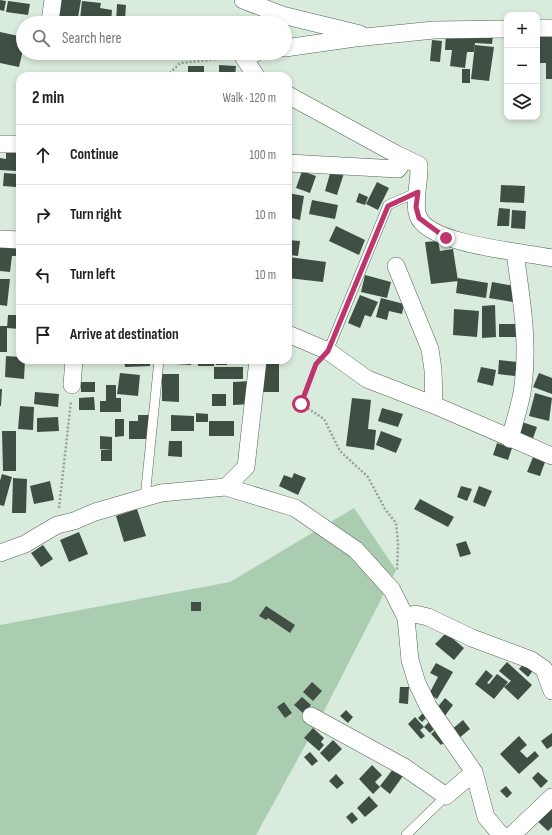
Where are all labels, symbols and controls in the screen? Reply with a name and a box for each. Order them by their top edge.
map controls [504,12,540,120]
button: + [504,12,540,48]
search box [16,16,292,60]
icon: search [30,27,52,49]
text: Search here [62,29,122,48]
button: − [504,48,540,84]
button: layers [504,84,540,120]
text: 2 min [32,88,64,108]
text: Walk · 120 m [223,90,276,106]
icon: ahead [32,144,54,166]
text: Continue [70,145,119,164]
text: 100 m [249,147,276,163]
icon: right [32,204,54,226]
text: Turn right [70,205,122,224]
text: 10 m [255,207,276,223]
route end [437,229,455,247]
icon: left [32,264,54,286]
text: Turn left [70,265,115,284]
text: 10 m [255,267,276,283]
icon: arrive [32,324,54,346]
text: Arrive at destination [70,325,179,344]
route start [292,395,310,413]

